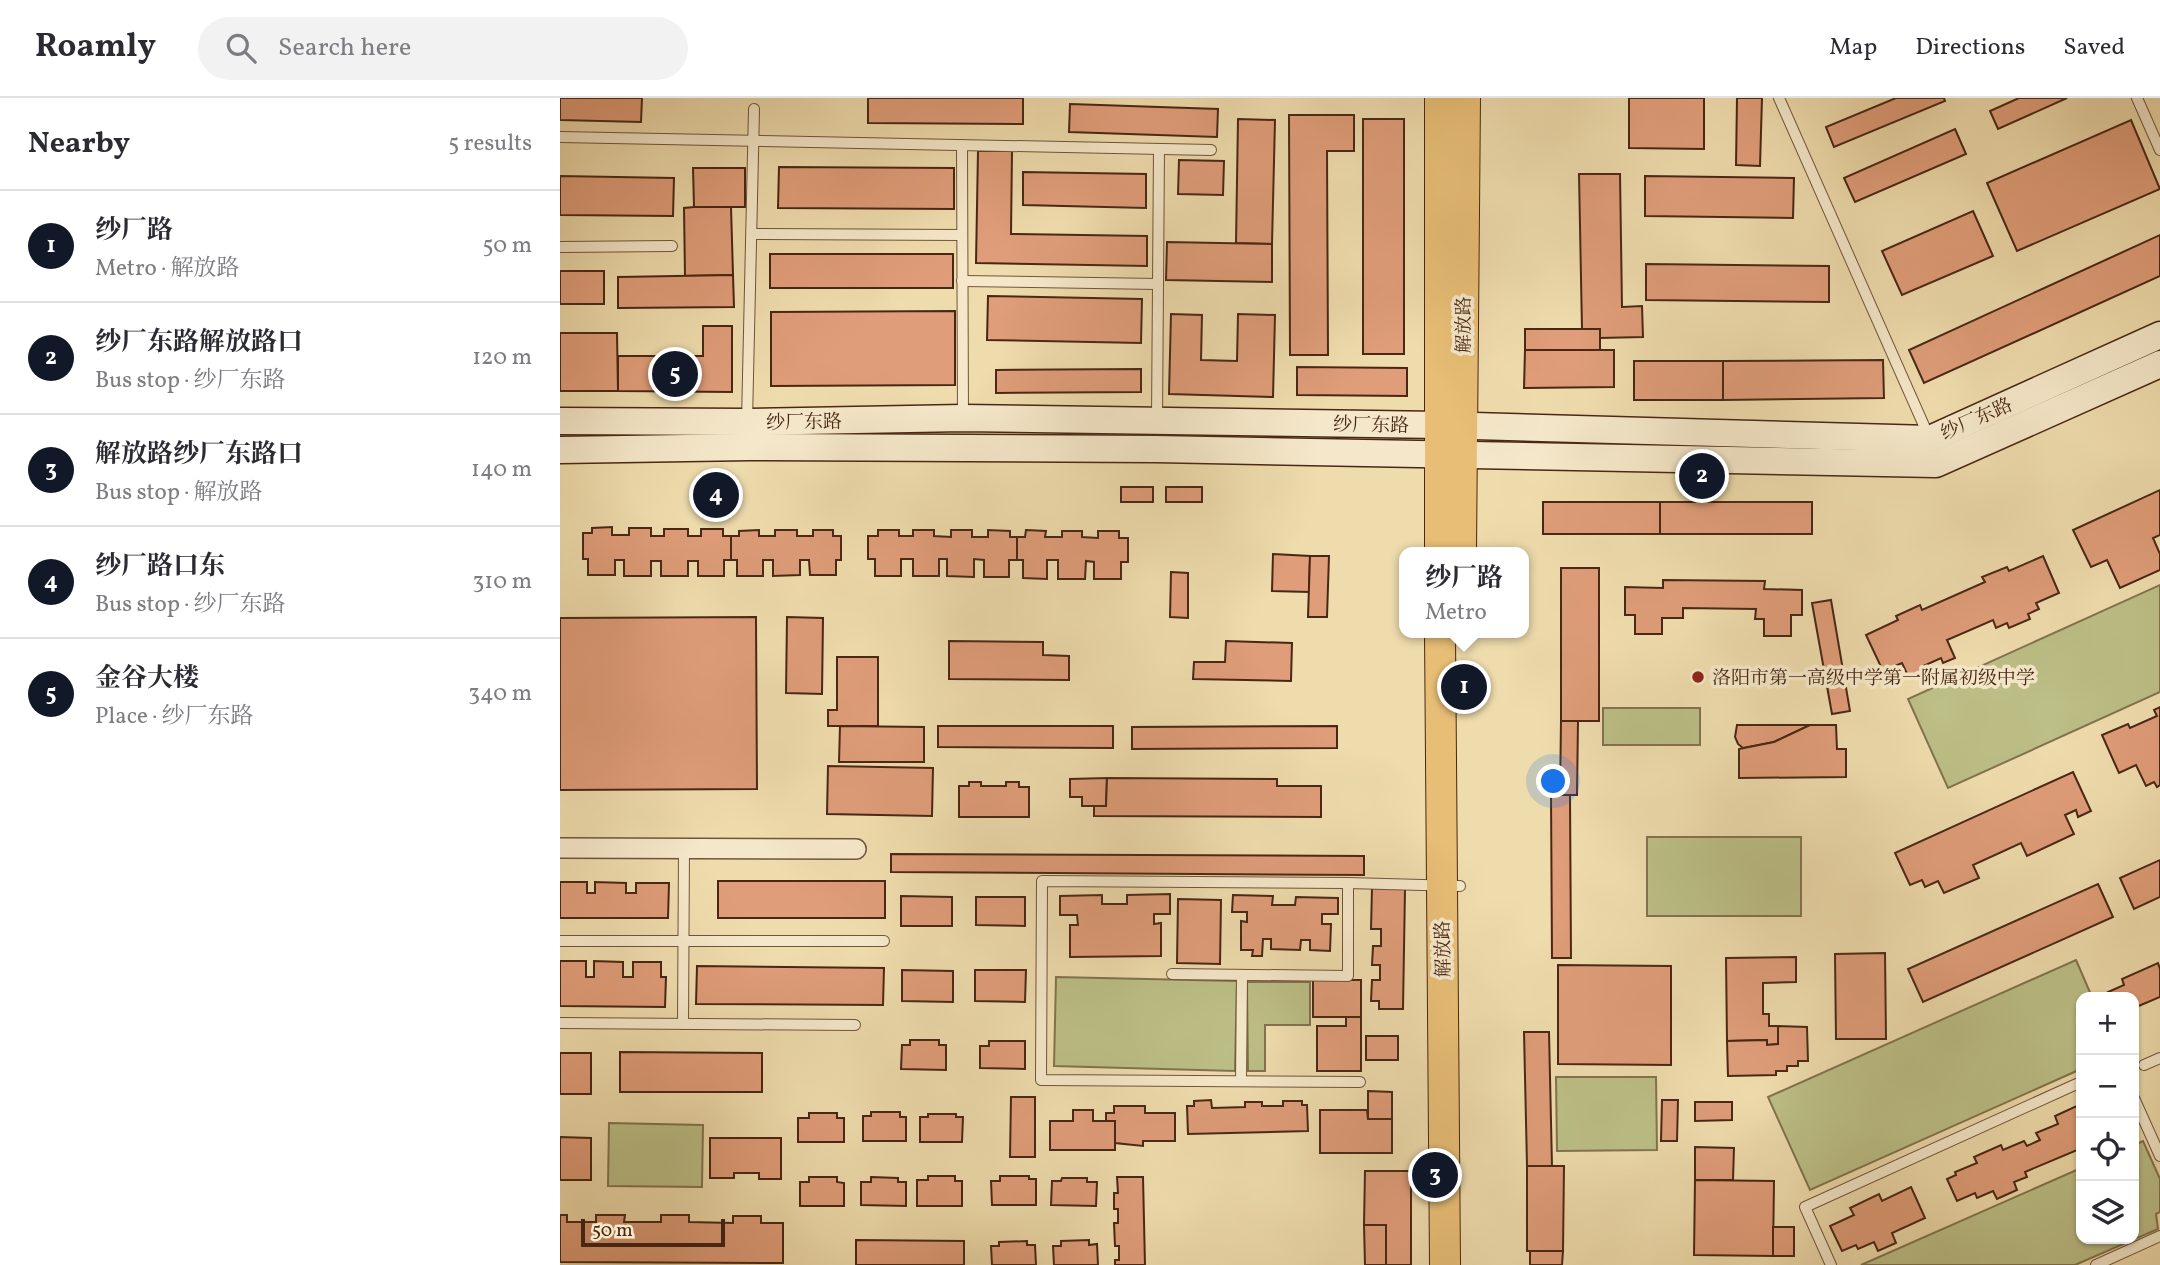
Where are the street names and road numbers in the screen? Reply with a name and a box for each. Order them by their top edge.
street label: 解放路 [1452,296,1478,354]
street label: 纱厂东路 [1937,392,2017,447]
street label: 纱厂东路 [766,409,842,437]
street label: 纱厂东路 [1333,412,1409,440]
street label: 解放路 [1431,920,1457,978]

